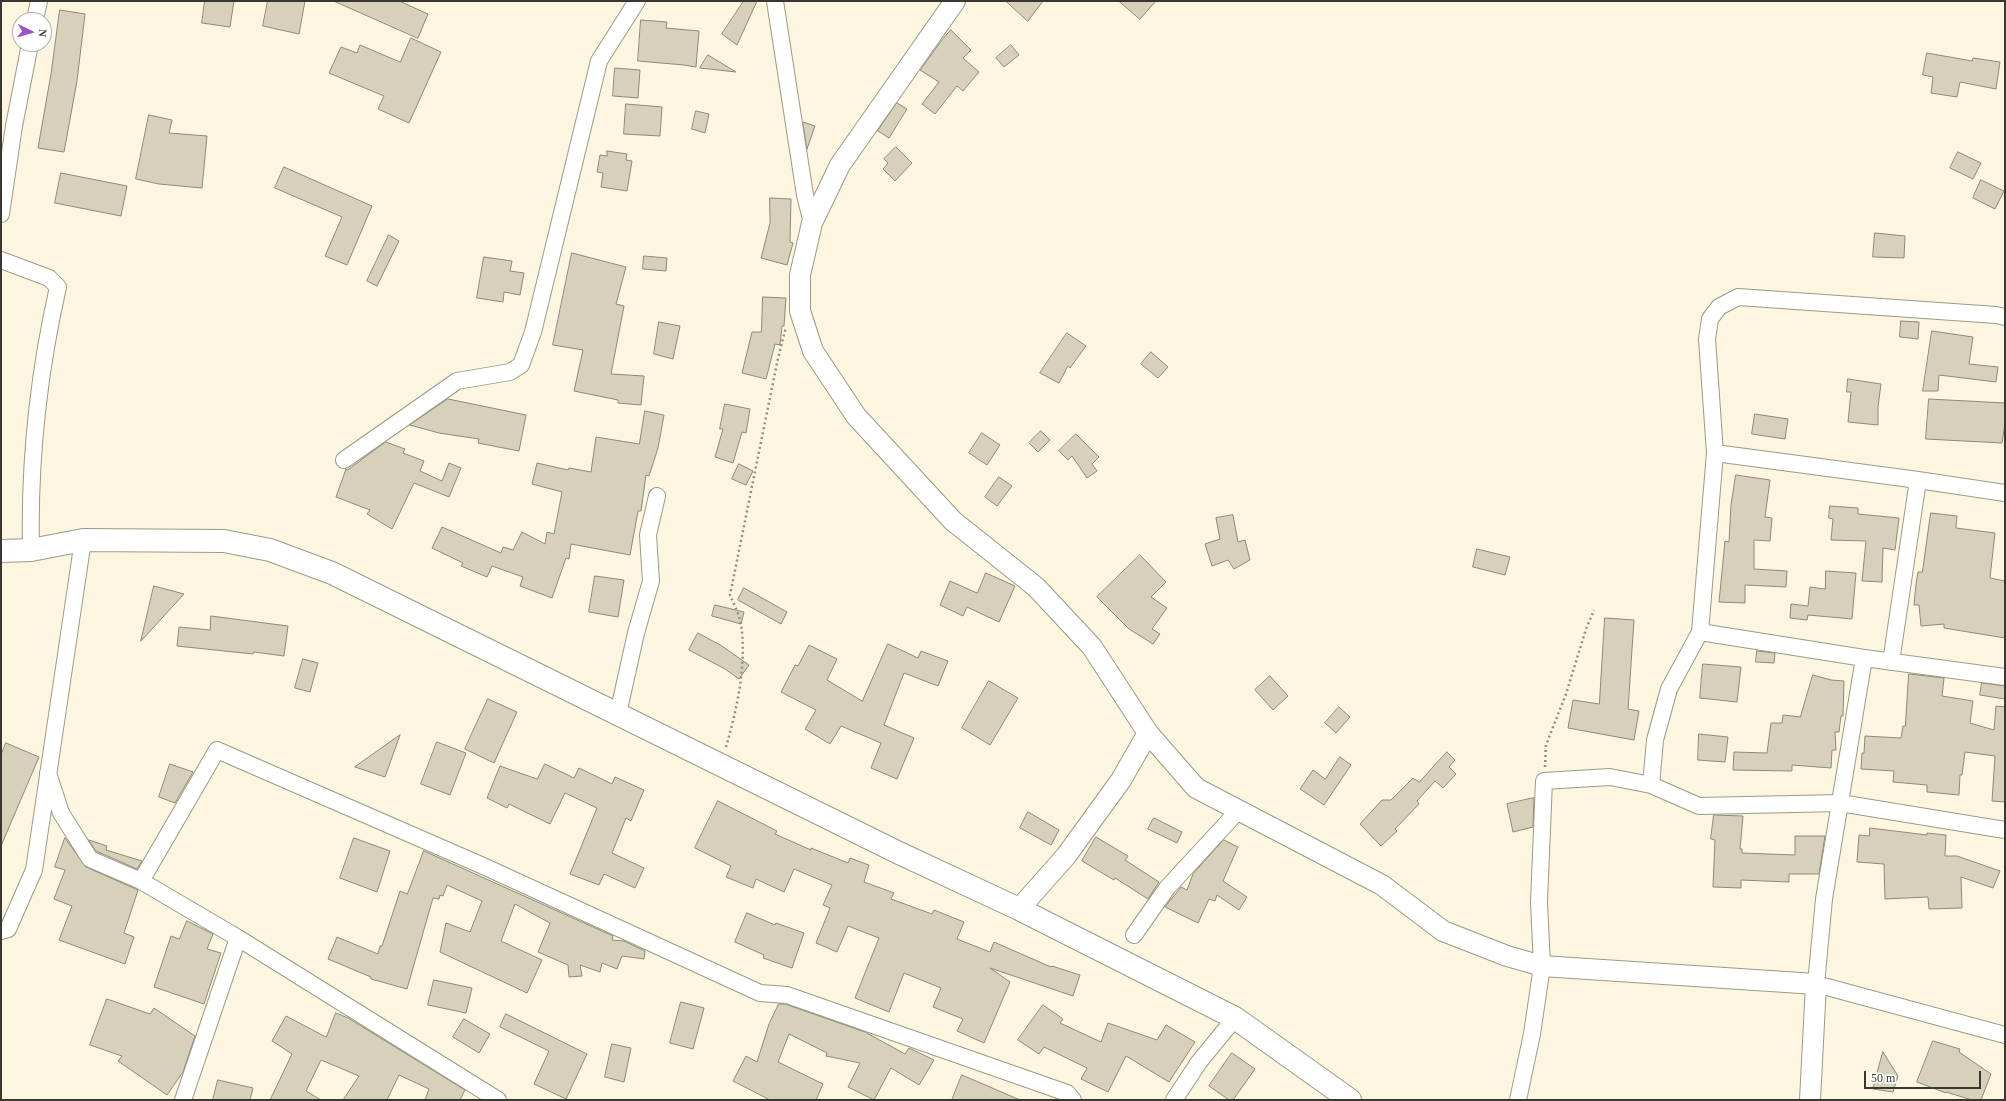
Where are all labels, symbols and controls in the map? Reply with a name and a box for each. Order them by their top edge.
north arrow [12,12,52,52]
text: N [37,28,49,37]
scale bar [1866,1063,1983,1089]
text: 50 m [1871,1071,1895,1085]

